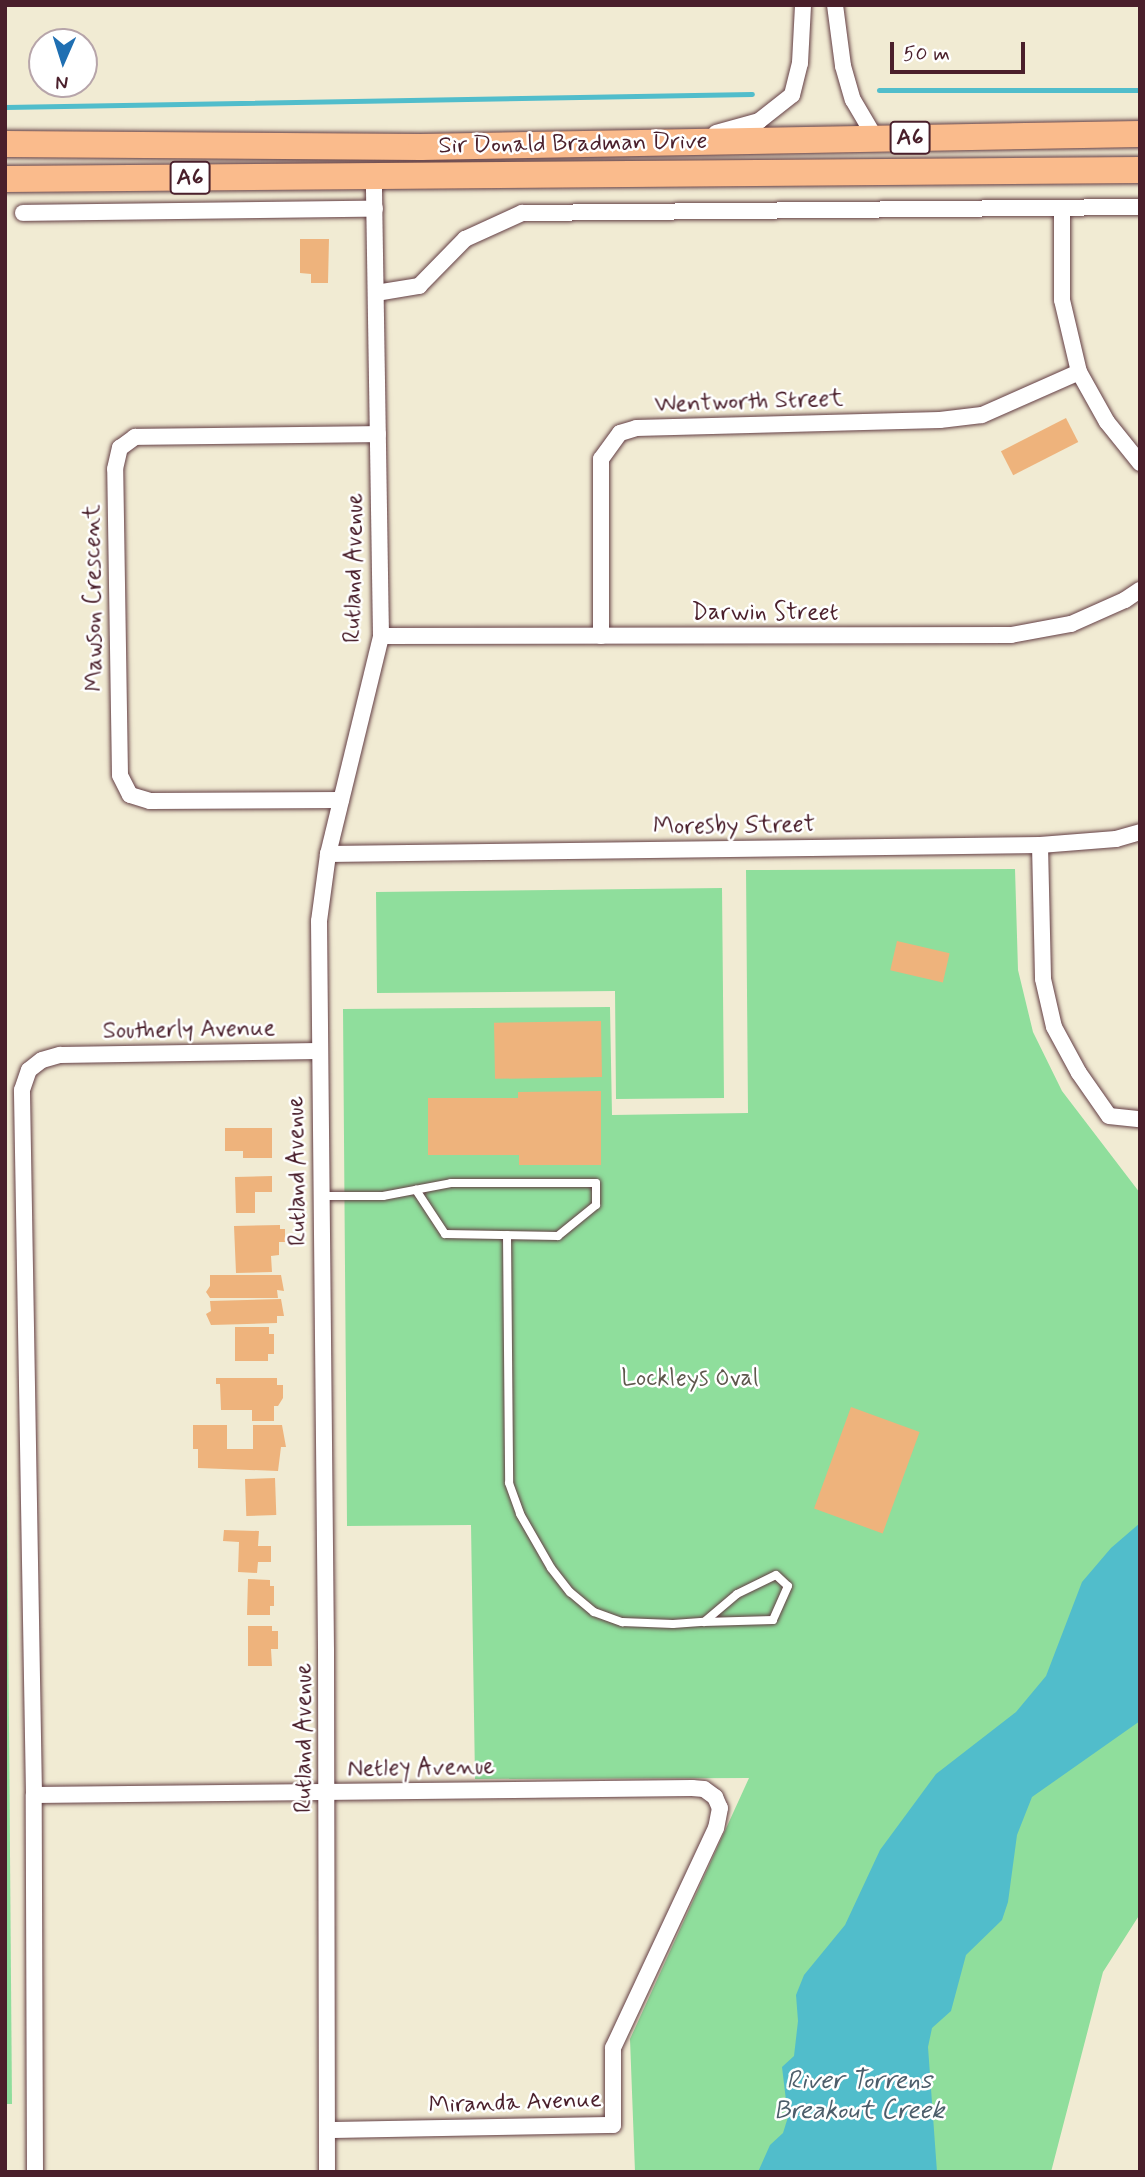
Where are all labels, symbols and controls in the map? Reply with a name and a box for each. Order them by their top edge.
north arrow [28,28,98,98]
scale bar [893,28,1028,72]
text: 50 m [903,40,950,68]
text: N [55,70,69,95]
road number: A6 [889,119,931,158]
street label: Sir Donald Bradman Drive [442,127,704,161]
road number: A6 [169,158,211,197]
street label: Wentworth Street [654,384,844,420]
street label: Rutland Avenue [338,490,370,646]
street label: Mawson Crescent [78,508,110,688]
street label: Darwin Street [690,599,840,627]
street label: Moresby Street [653,810,815,842]
street label: Southerly Avenue [102,1014,276,1046]
street label: Rutland Avenue [281,1093,313,1249]
park label: Lockleys Oval [621,1365,759,1393]
street label: Rutland Avenue [290,1660,318,1816]
street label: Netley Avenue [348,1752,494,1784]
water label: River Torrens Breakout Creek [773,2066,945,2128]
street label: Miranda Avenue [428,2086,602,2120]

